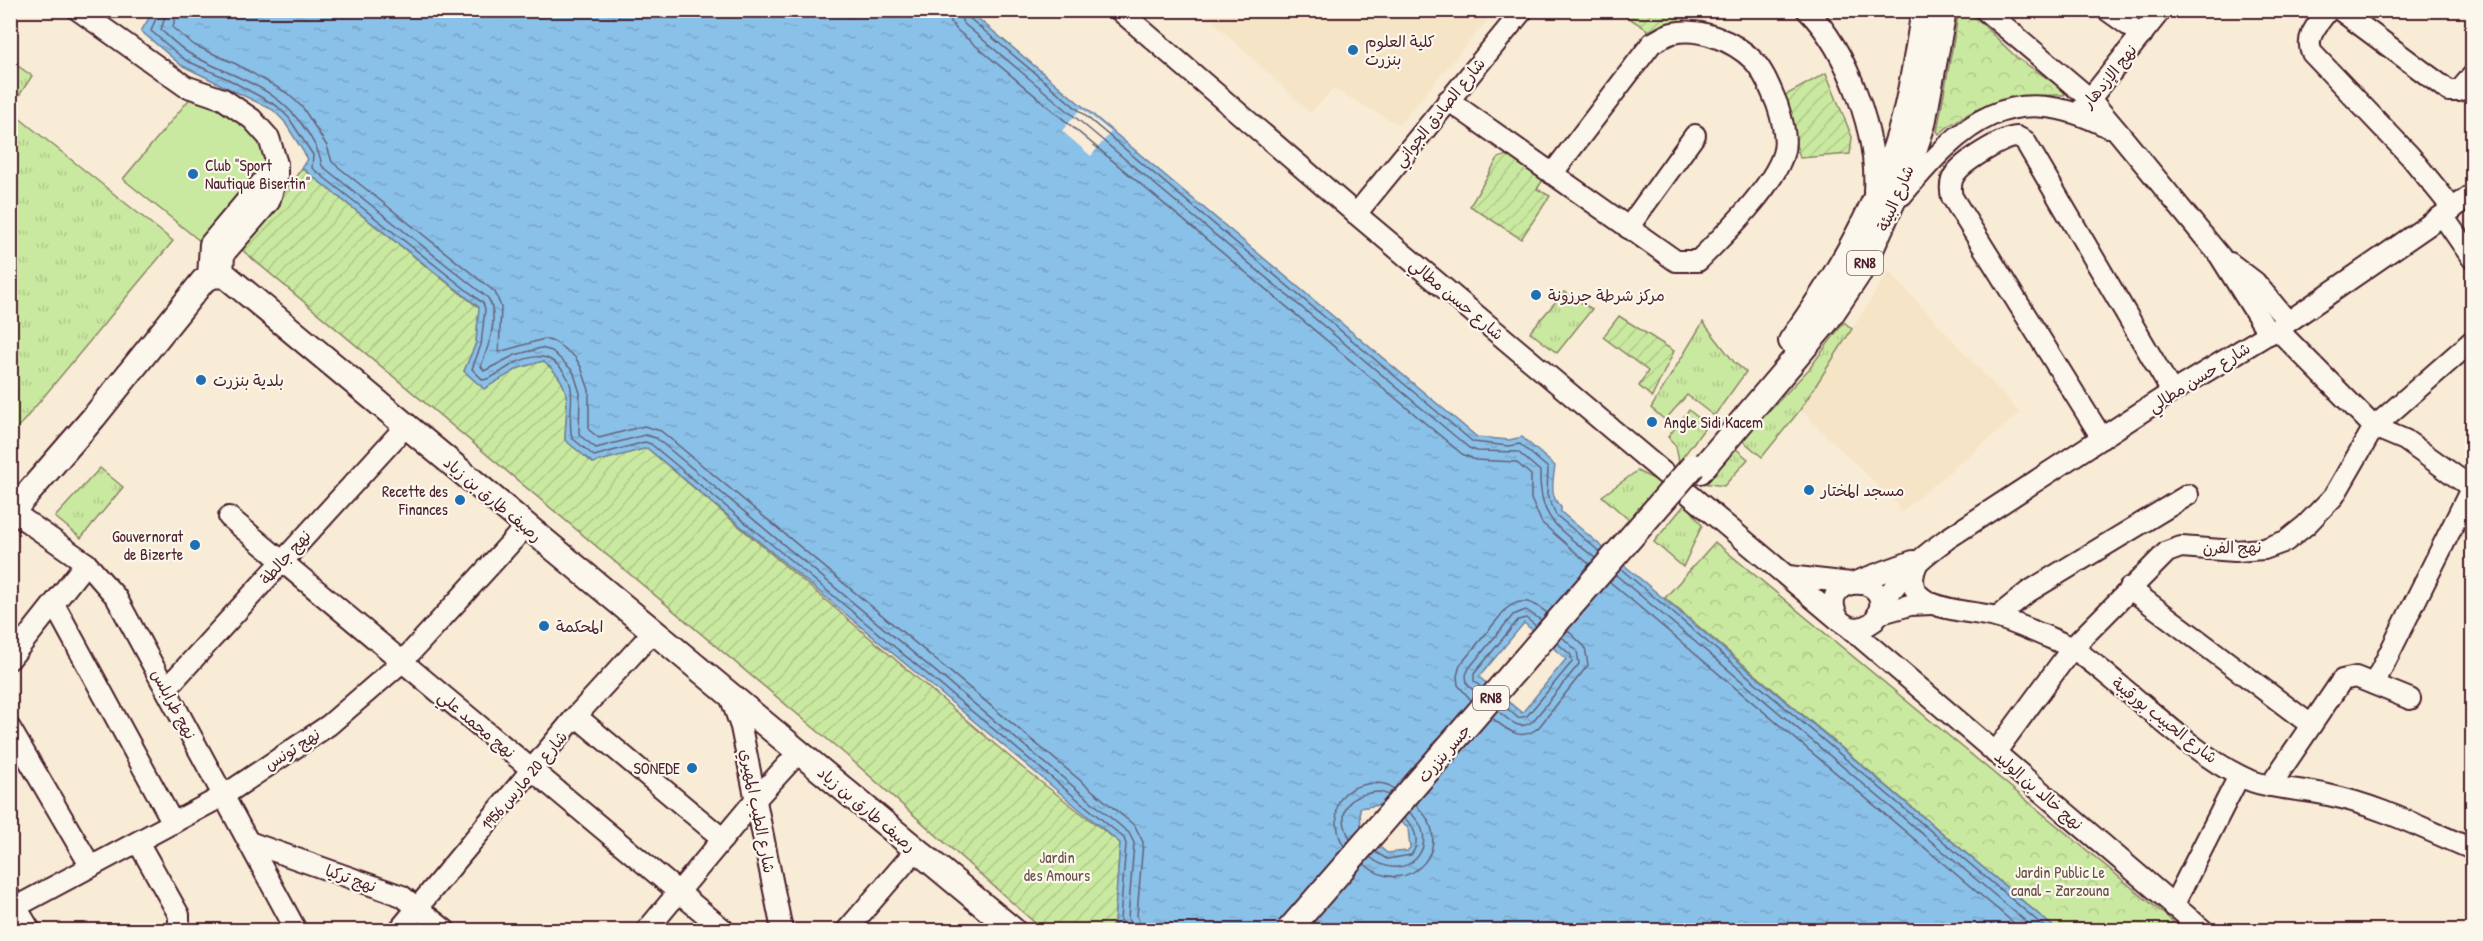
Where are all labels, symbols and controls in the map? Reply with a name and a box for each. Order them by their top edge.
place label: كلية العلوم بنزرت [1365,30,1435,70]
street label: نهج الإزدهار [2076,39,2142,113]
marker: كلية العلوم بنزرت [1346,43,1360,57]
street label: شارع الصادق الجواني [1388,53,1493,174]
place label: Club "Sport Nautique Bisertin" [205,154,311,194]
street label: شارع البيئة [1871,162,1920,235]
marker: Club "Sport Nautique Bisertin" [186,167,200,181]
road number: RN8 [1847,251,1883,275]
street label: شارع حسن مطالي [1403,253,1509,348]
place label: مركز شرطة جرزونة [1548,284,1665,306]
marker: مركز شرطة جرزونة [1529,288,1543,302]
street label: شارع حسن مطالي [2144,337,2256,421]
place label: بلدية بنزرت [213,369,284,391]
marker: بلدية بنزرت [194,373,208,387]
place label: Angle Sidi Kacem [1664,411,1763,433]
marker: Angle Sidi Kacem [1645,415,1659,429]
street label: رصيف طارق بن زياد [439,451,547,547]
place label: مسجد المختار [1819,479,1904,501]
place label: Recette des Finances [382,480,448,520]
marker: مسجد المختار [1802,483,1816,497]
marker: Recette des Finances [453,493,467,507]
place label: Gouvernorat de Bizerte [112,525,184,565]
street label: نهج جالطة [255,525,315,589]
street label: نهج الفرن [2202,535,2262,559]
marker: Gouvernorat de Bizerte [188,538,202,552]
place label: المحكمة [556,615,603,637]
marker: المحكمة [537,619,551,633]
street label: نهج طرابلس [146,665,202,743]
street label: شارع الحبيب بورقيبة [2107,672,2222,769]
street label: نهج محمد علي [431,685,520,766]
road number: RN8 [1473,686,1509,710]
street label: جسر بنزرت [1412,719,1476,787]
street label: نهج تونس [260,723,324,775]
street label: شارع 20 مارس 1956 [476,726,573,835]
street label: نهج خالد بن الوليد [1990,745,2088,835]
street label: شارع الطيب المهيري [734,747,781,875]
place label: SONEDE [634,757,680,779]
marker: SONEDE [685,761,699,775]
street label: رصيف طارق بن زياد [813,761,921,857]
park label: Jardin des Amours [1024,846,1090,886]
street label: نهج تركيا [323,859,379,897]
park label: Jardin Public Le canal - Zarzouna [2011,861,2109,901]

